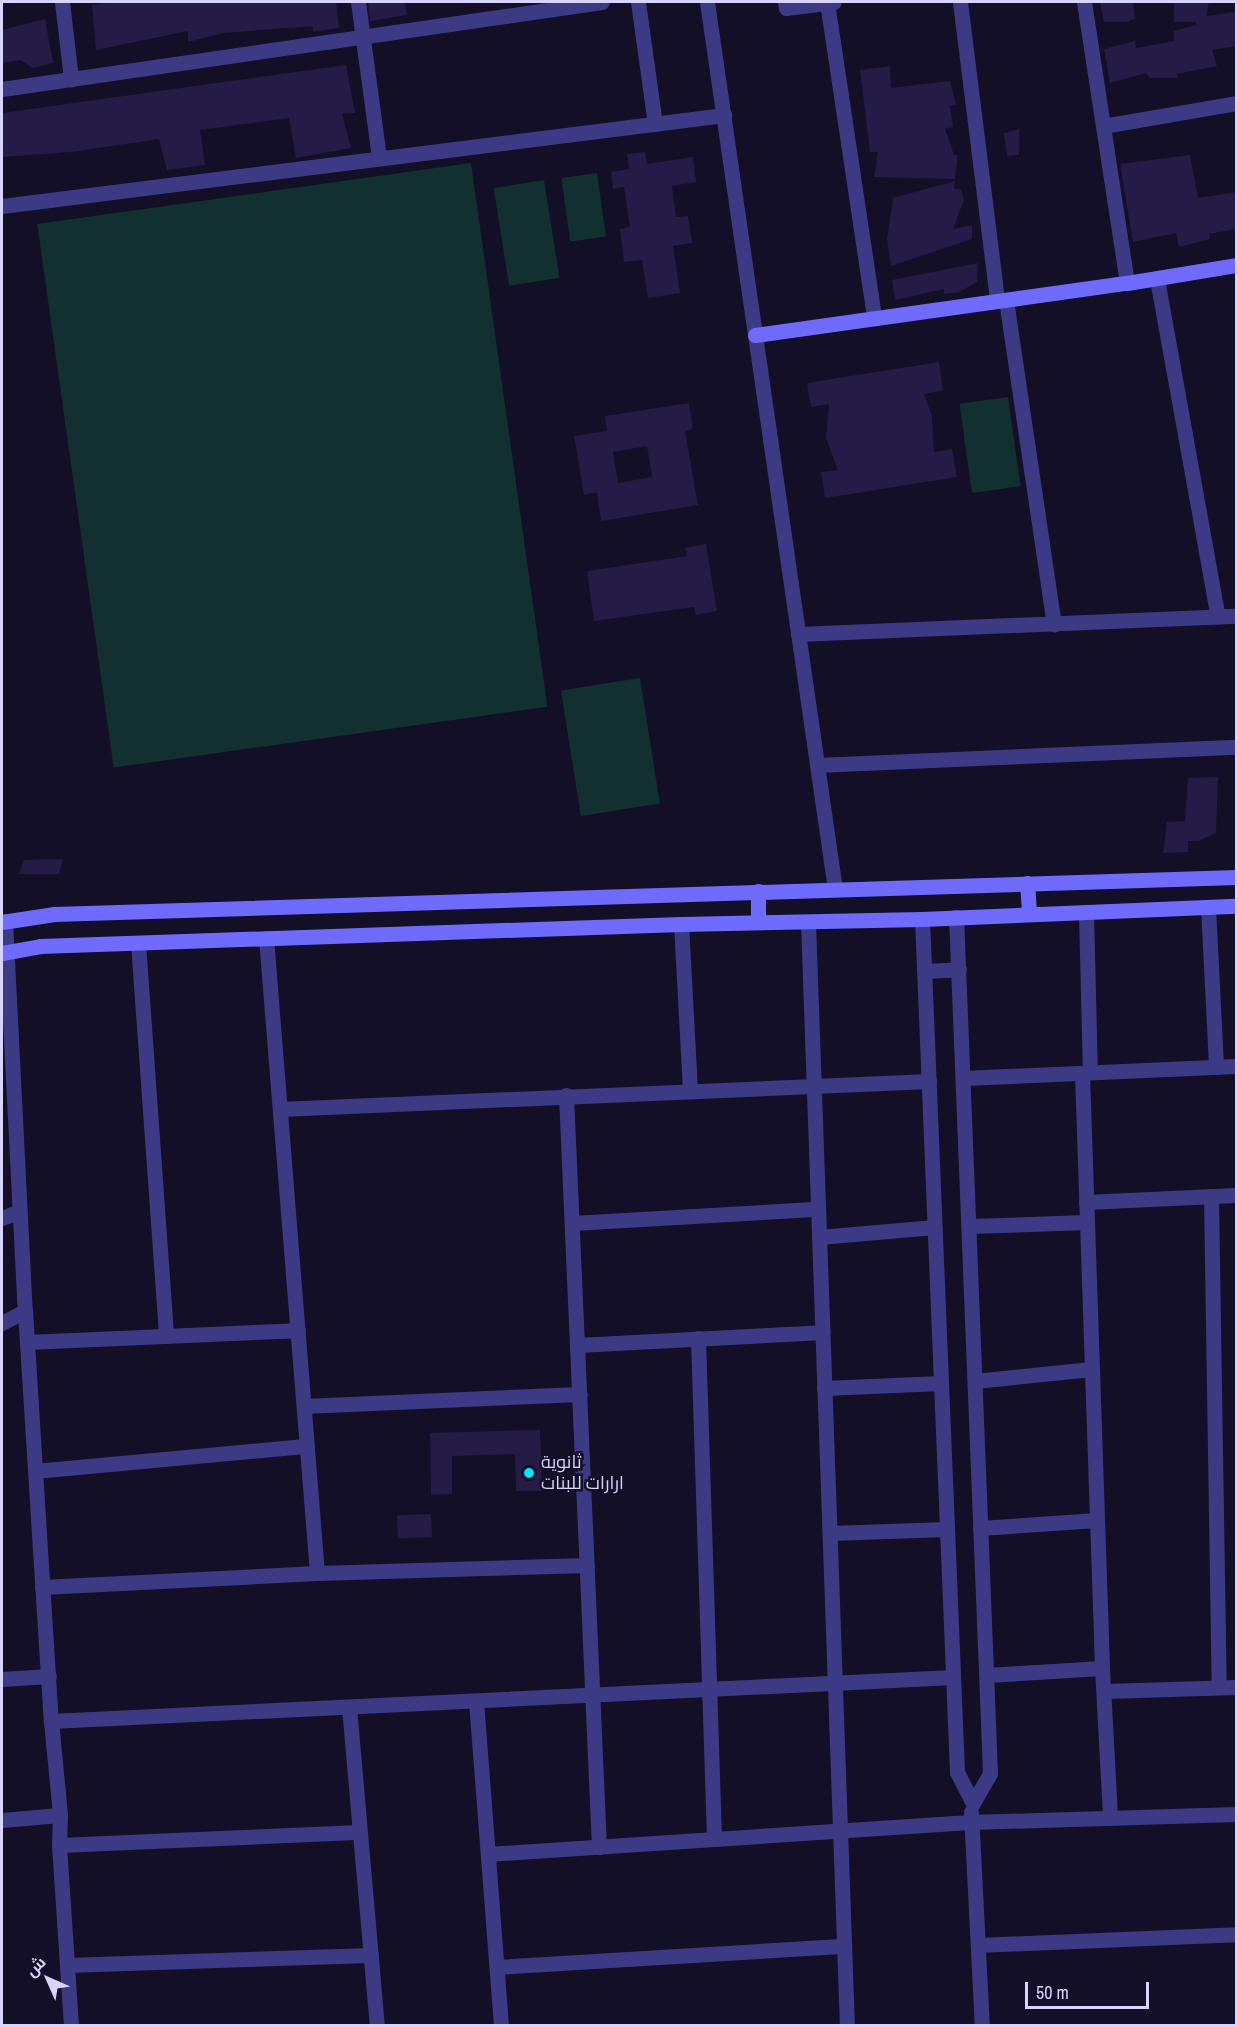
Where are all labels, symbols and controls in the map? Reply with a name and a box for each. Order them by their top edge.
place label: ثانوية ارارات للبنات [541,1452,624,1494]
marker: ثانوية ارارات للبنات [522,1466,536,1480]
north arrow [18,1949,78,2009]
text: ش [20,1951,50,1981]
scale bar [1028,1970,1152,2008]
text: 50 m [1036,1980,1069,2005]

